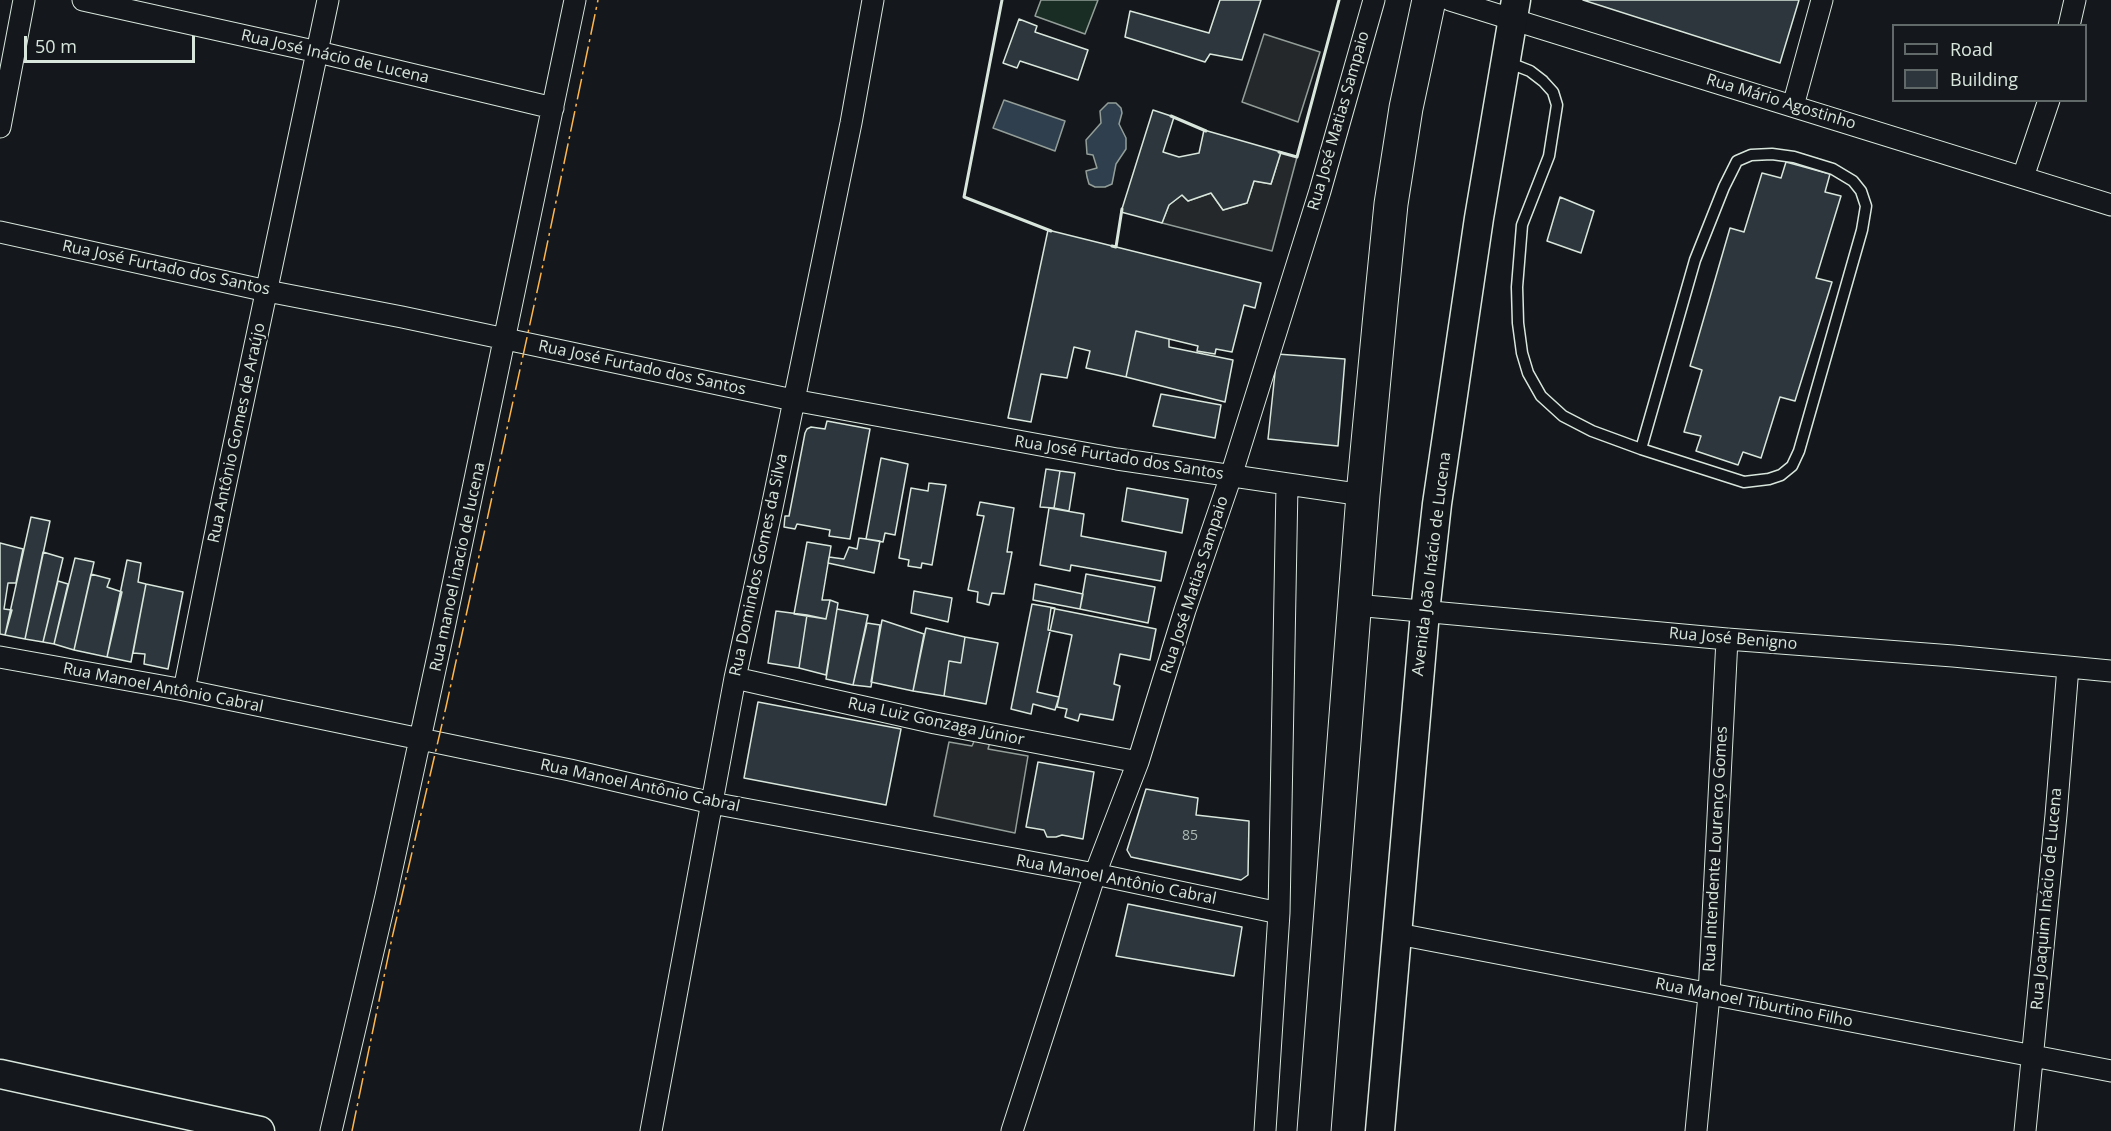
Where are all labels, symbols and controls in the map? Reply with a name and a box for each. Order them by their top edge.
scale bar [27,24,198,62]
legend [1892,24,2087,102]
street label: Rua José Inácio de Lucena [239,26,431,88]
street label: Rua José Matias Sampaio [1304,29,1374,213]
text: 50 m [35,34,77,58]
text: Road [1950,37,1993,61]
text: Building [1950,67,2018,91]
street label: Rua Mário Agostinho [1704,70,1858,134]
street label: Rua José Furtado dos Santos [60,237,272,299]
street label: Rua Antônio Gomes de Araújo [204,321,270,545]
street label: Rua José Furtado dos Santos [536,337,748,399]
street label: Rua José Furtado dos Santos [1013,432,1225,484]
street label: Avenida João Inácio de Lucena [1409,451,1455,677]
street label: Rua Domindos Gomes da Silva [726,452,792,678]
street label: Rua manoel inacio de lucena [426,461,490,673]
street label: Rua José Matias Sampaio [1157,494,1233,676]
street label: Rua José Benigno [1668,624,1798,654]
street label: Rua Manoel Antônio Cabral [61,659,265,717]
street label: Rua Luiz Gonzaga Júnior [846,694,1026,750]
street label: Rua Intendente Lourenço Gomes [1700,726,1732,972]
street label: Rua Manoel Antônio Cabral [538,755,742,817]
street label: Rua Joaquim Inácio de Lucena [2028,787,2066,1011]
house number: 85 [1182,828,1198,844]
street label: Rua Manoel Antônio Cabral [1014,851,1218,909]
street label: Rua Manoel Tiburtino Filho [1654,974,1854,1032]

